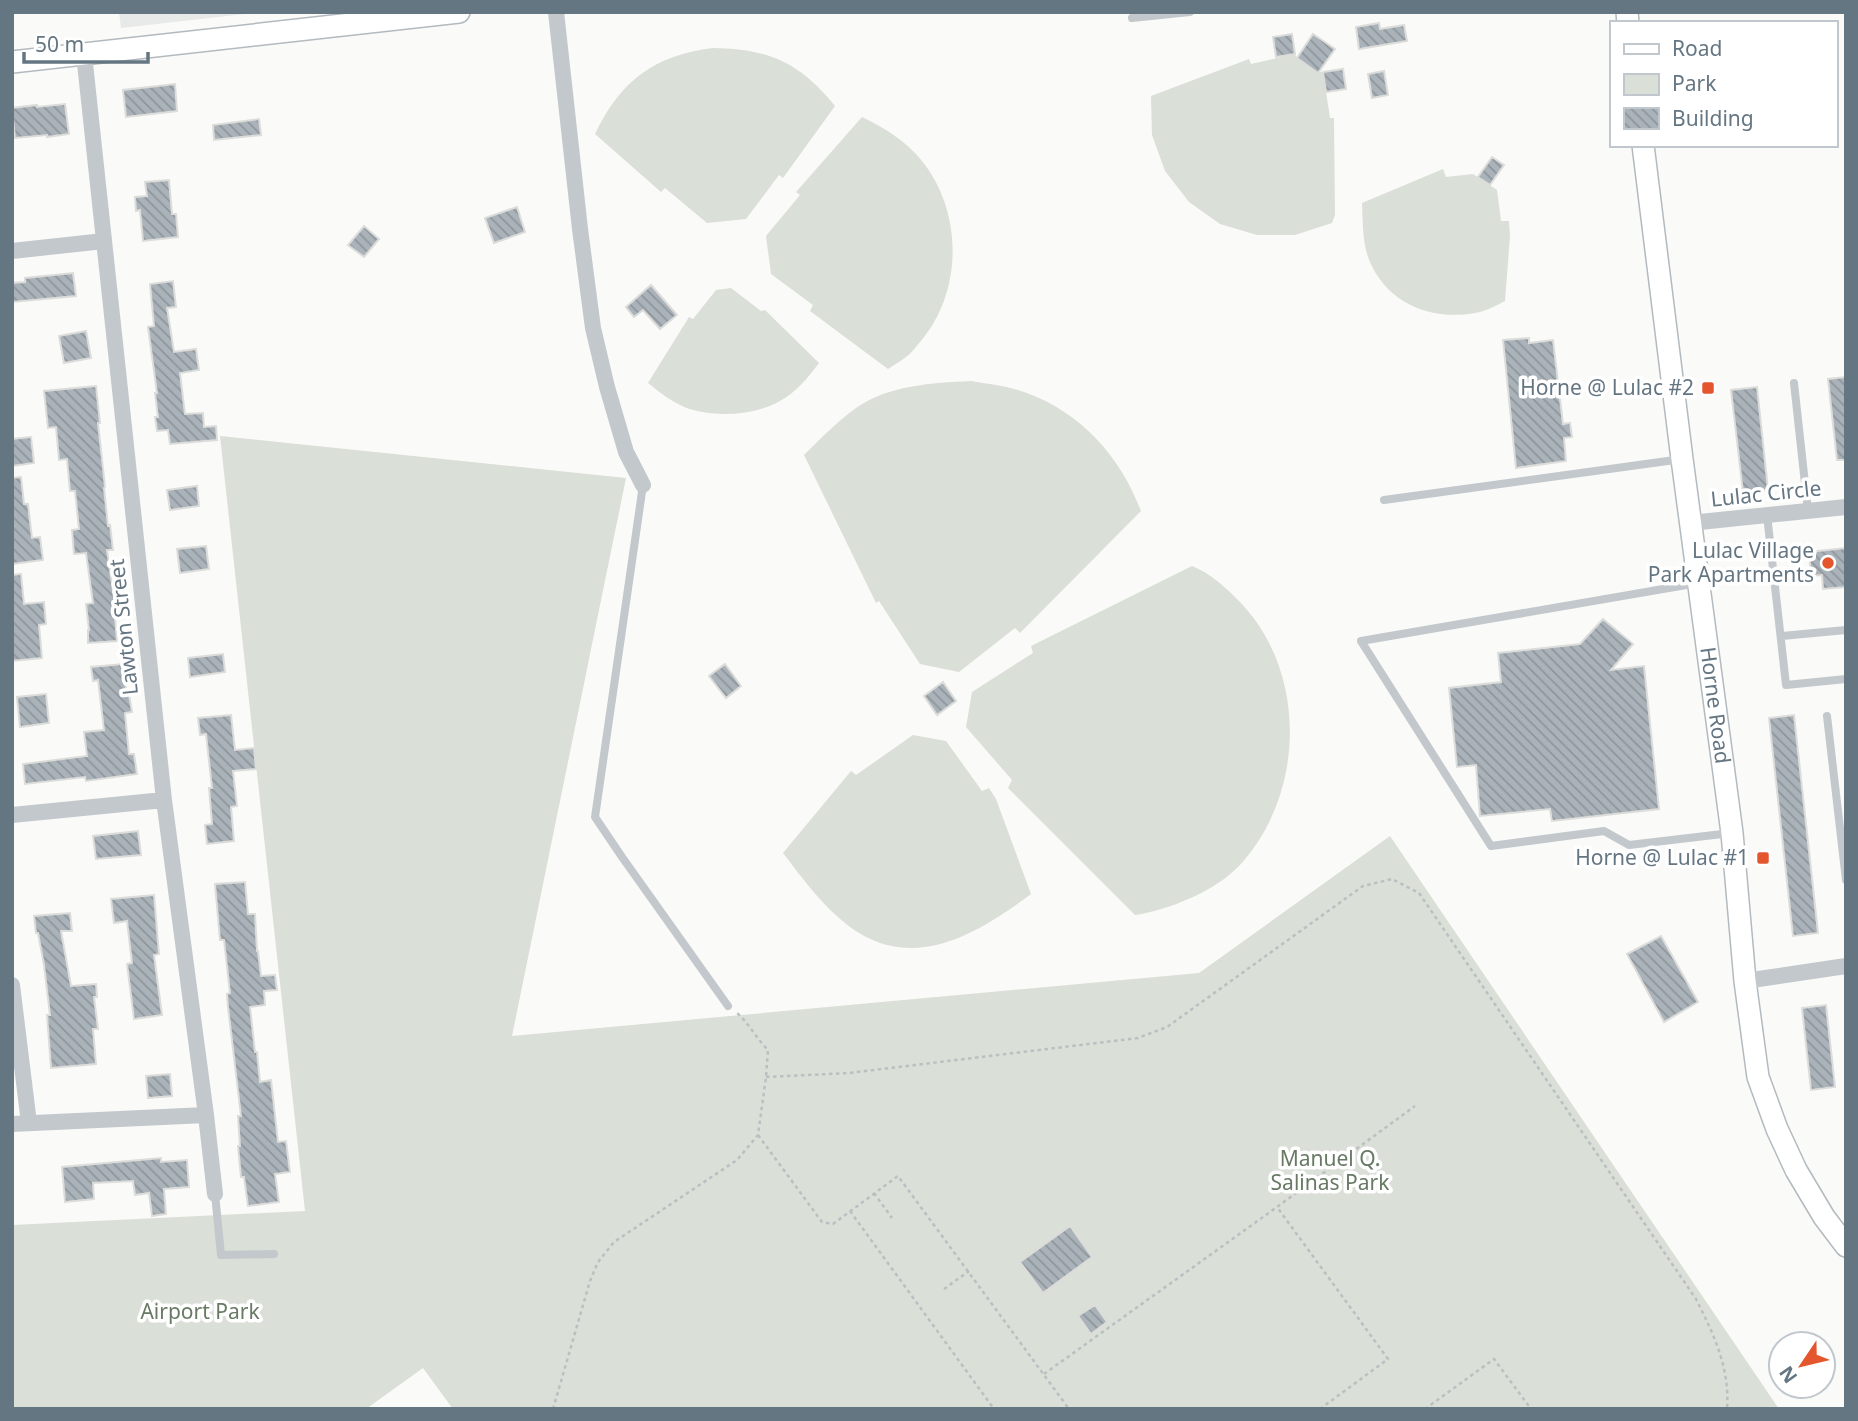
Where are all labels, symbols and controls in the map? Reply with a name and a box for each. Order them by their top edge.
scale bar [24,21,149,65]
legend [1610,21,1837,147]
text: 50 m [35,30,84,58]
text: Road [1672,34,1722,62]
text: Park [1672,69,1717,97]
text: Building [1672,104,1754,132]
place label: Horne @ Lulac #2 [1520,373,1694,401]
marker: Horne @ Lulac #2 [1700,380,1716,396]
street label: Lulac Circle [1709,473,1823,513]
place label: Lulac Village Park Apartments [1648,536,1814,588]
marker: Lulac Village Park Apartments [1820,555,1836,571]
street label: Lawton Street [102,557,144,697]
street label: Horne Road [1694,645,1738,765]
place label: Horne @ Lulac #1 [1575,843,1749,871]
marker: Horne @ Lulac #1 [1755,850,1771,866]
park label: Manuel Q. Salinas Park [1271,1144,1390,1196]
park label: Airport Park [140,1297,260,1325]
north arrow [1767,1330,1837,1400]
text: N [1773,1361,1803,1389]

